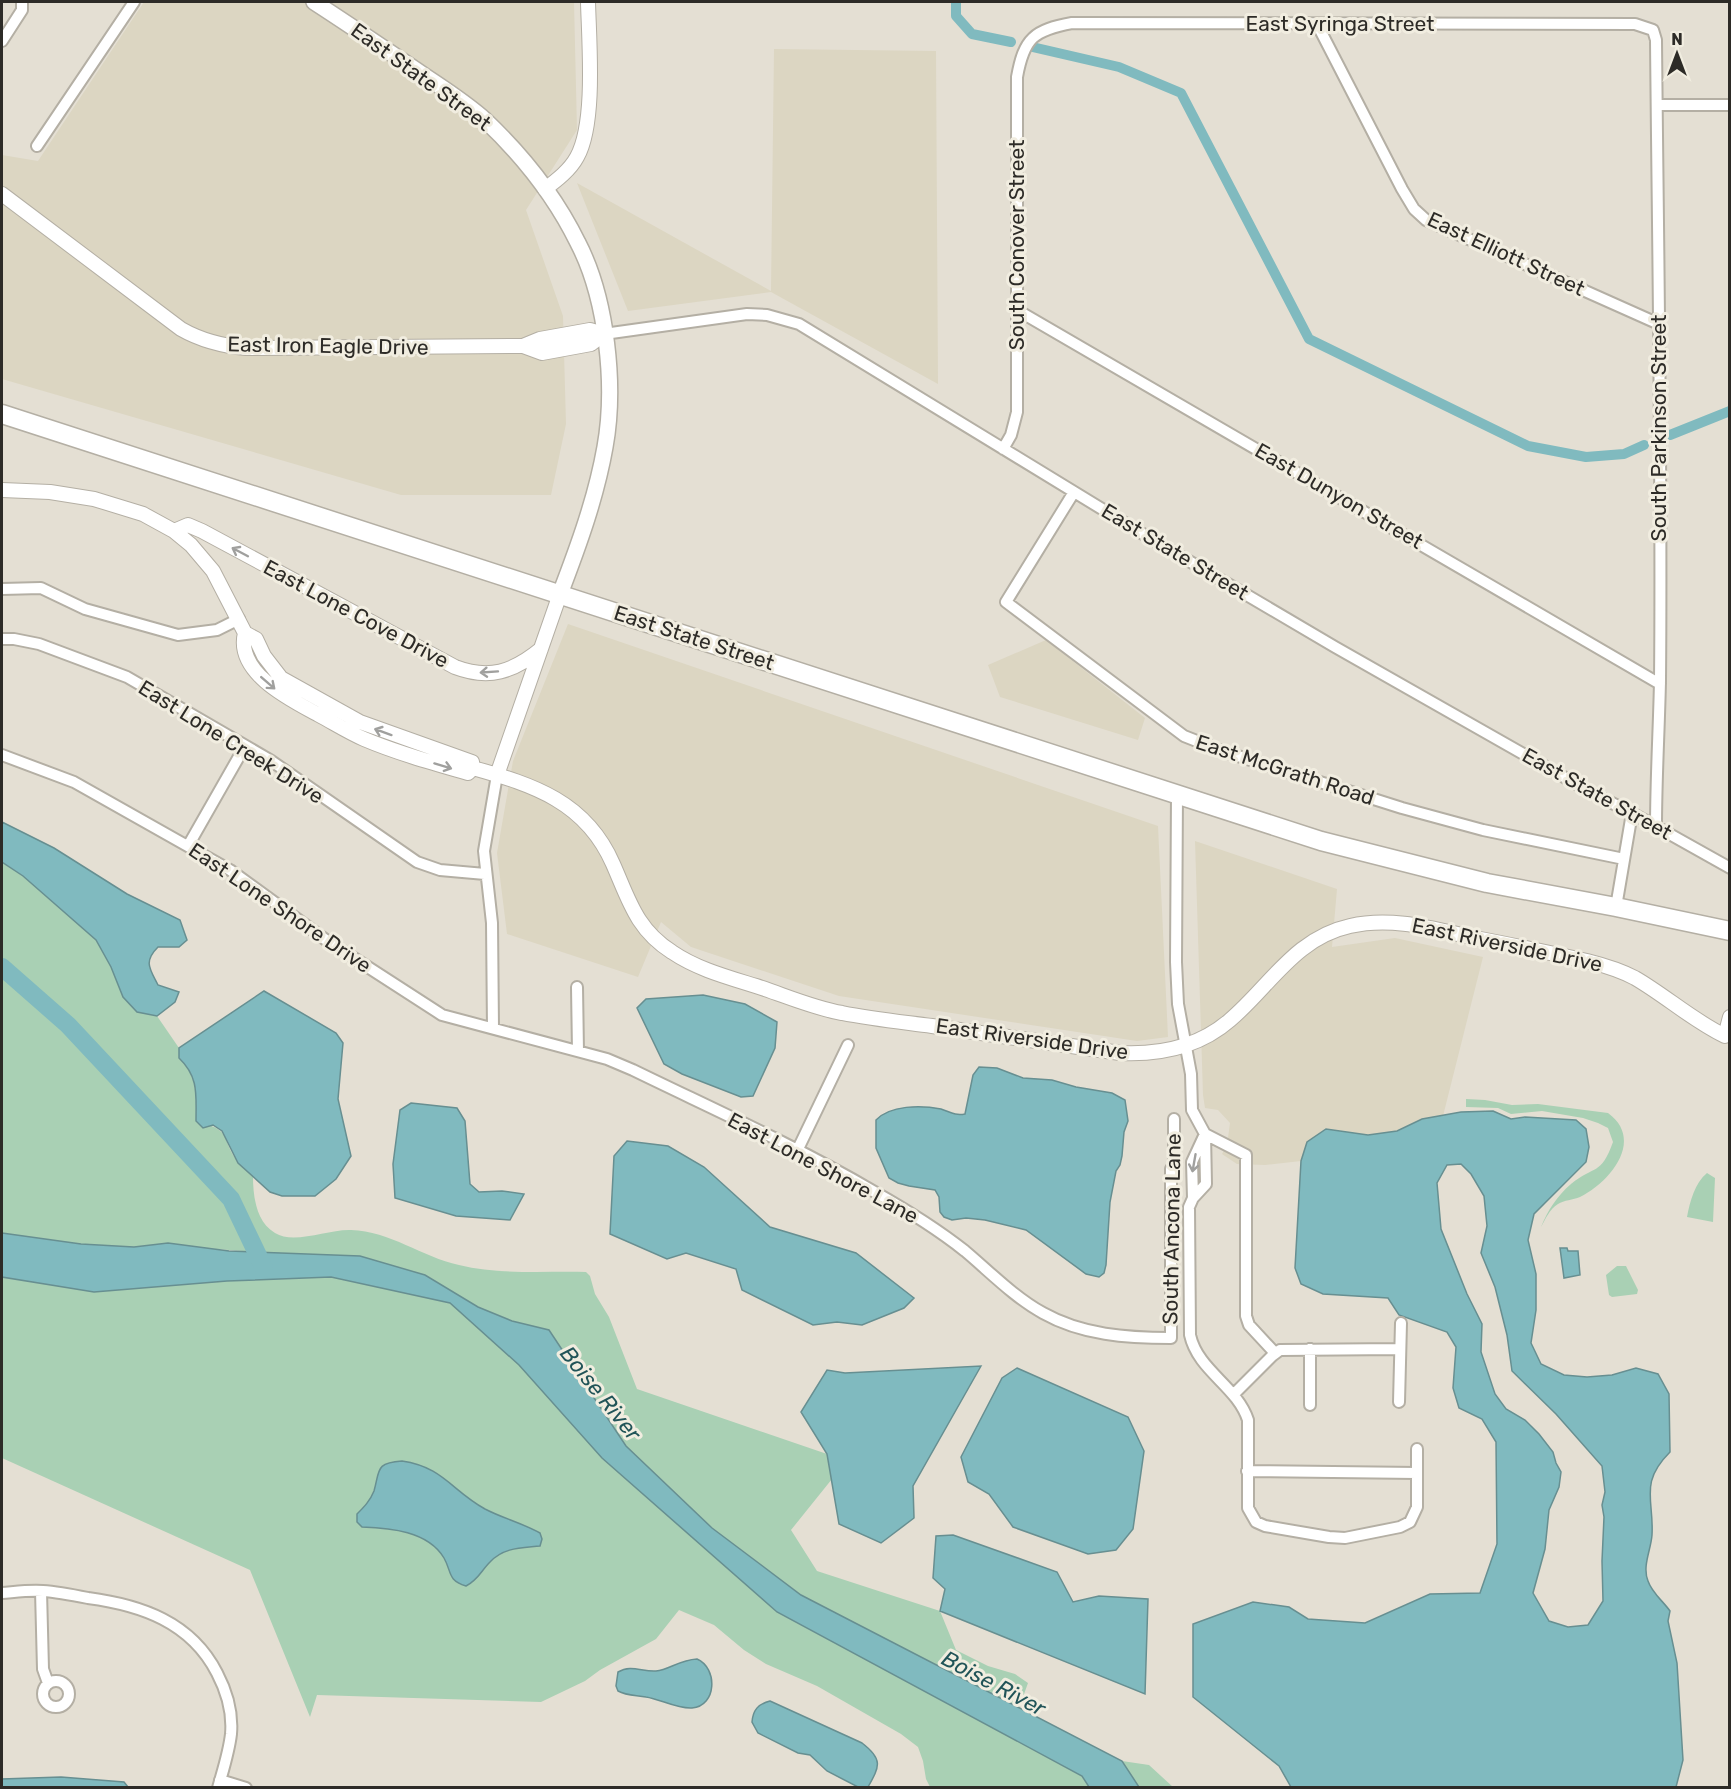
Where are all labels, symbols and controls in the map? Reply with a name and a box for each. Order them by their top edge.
street label: East Syringa Street [1246,11,1434,36]
street label: East State Street [346,17,496,136]
north arrow [1647,24,1707,84]
text: N [1671,30,1683,49]
street label: South Conover Street [1004,140,1029,350]
street label: East Elliott Street [1424,206,1589,301]
street label: South Parkinson Street [1646,315,1671,541]
street label: East Iron Eagle Drive [227,331,429,360]
street label: East Dunyon Street [1251,437,1428,554]
street label: East State Street [1097,498,1253,605]
one-way arrow [232,546,250,557]
street label: East Lone Cove Drive [259,554,453,673]
street label: East State Street [611,600,777,675]
one-way arrow [480,667,499,678]
street label: East Lone Creek Drive [134,674,328,809]
one-way arrow [260,676,275,690]
one-way arrow [374,725,393,736]
street label: East McGrath Road [1193,729,1378,810]
street label: East State Street [1518,742,1676,845]
one-way arrow [433,761,452,772]
street label: East Lone Shore Drive [184,837,376,978]
street label: East Riverside Drive [1410,912,1605,977]
street label: East Riverside Drive [934,1013,1130,1064]
street label: East Lone Shore Lane [724,1107,923,1228]
street label: South Ancona Lane [1157,1133,1186,1325]
one-way arrow [1188,1153,1199,1173]
water label: Boise River [554,1341,648,1447]
water label: Boise River [937,1645,1052,1723]

